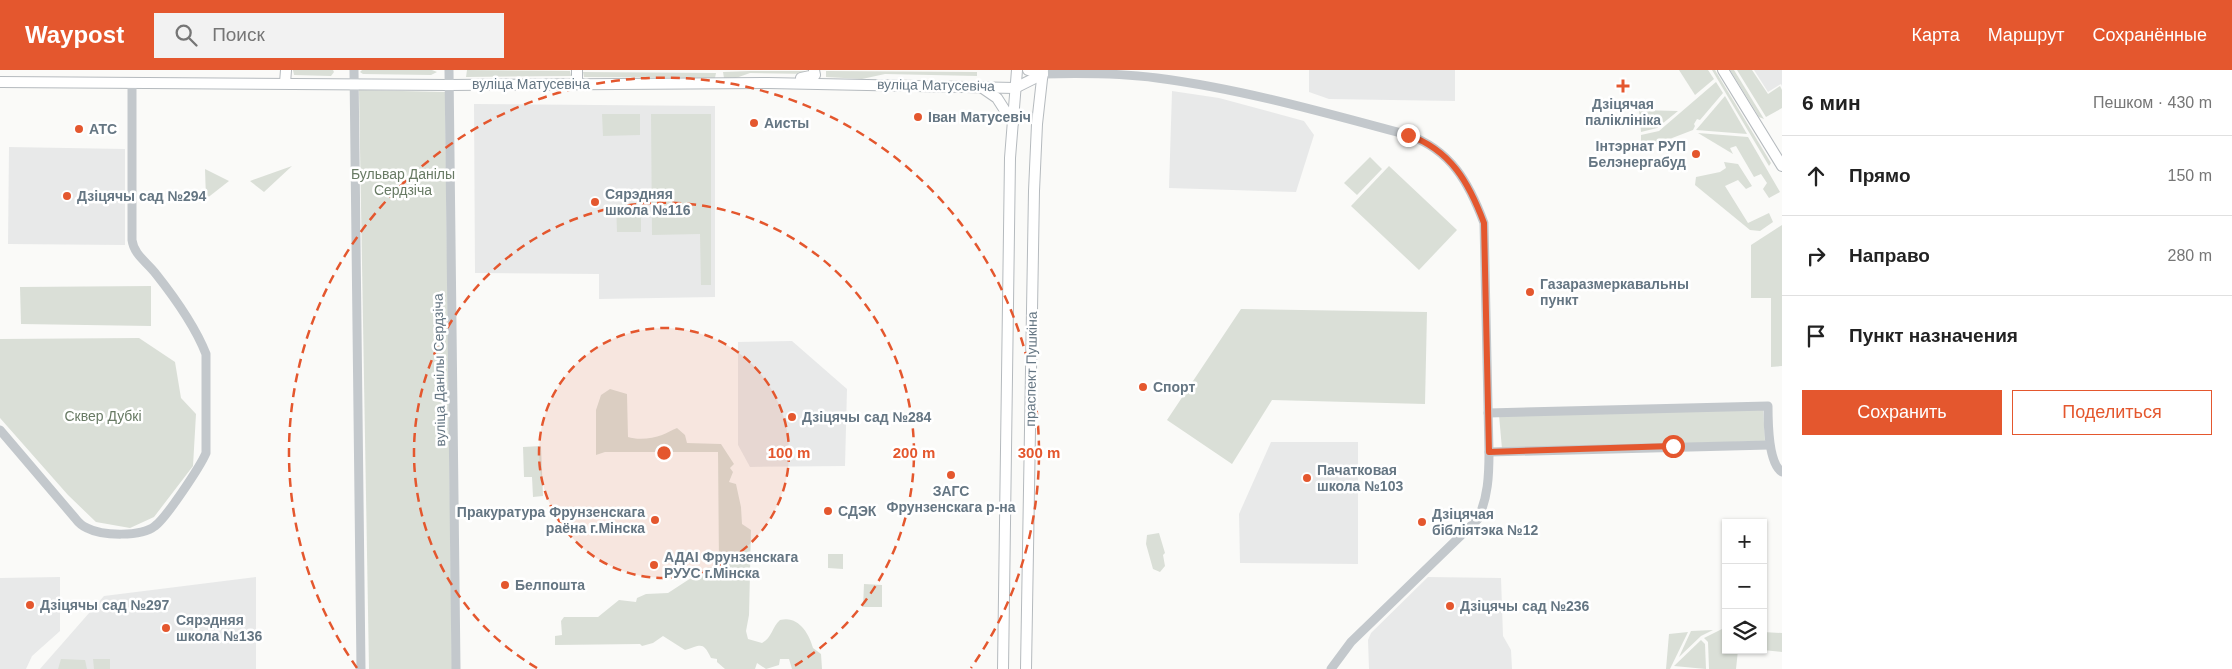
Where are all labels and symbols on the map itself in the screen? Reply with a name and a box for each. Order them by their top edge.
street label: вуліца Матусевіча [472,76,590,92]
street label: вуліца Матусевіча [877,76,995,94]
marker: Дзіцячая паліклініка [1616,79,1630,93]
place label: Дзіцячая паліклініка [1585,96,1661,128]
place label: Іван Матусевіч [928,109,1031,125]
marker: Іван Матусевіч [912,111,924,123]
place label: Аисты [764,115,809,131]
marker: Аисты [748,117,760,129]
place label: АТС [89,121,117,137]
marker: АТС [73,123,85,135]
route end [1397,124,1420,147]
place label: Інтэрнат РУП Белэнергабуд [1588,138,1686,170]
marker: Інтэрнат РУП Белэнергабуд [1690,148,1702,160]
park label: Бульвар Данілы Сердзіча [351,166,455,198]
place label: Сярэдняя школа №116 [605,186,691,218]
place label: Дзіцячы сад №294 [77,188,207,204]
marker: Дзіцячы сад №294 [61,190,73,202]
marker: Сярэдняя школа №116 [589,196,601,208]
place label: Газаразмеркавальны пункт [1540,276,1689,308]
marker: Газаразмеркавальны пункт [1524,286,1536,298]
street label: вуліца Данілы Сердзіча [430,293,448,447]
street label: праспект Пушкіна [1022,311,1040,427]
place label: Спорт [1153,379,1195,395]
marker: Спорт [1137,381,1149,393]
park label: Сквер Дубкі [64,408,142,424]
place label: Дзіцячы сад №284 [802,409,932,425]
marker: Дзіцячы сад №284 [786,411,798,423]
route start [1662,435,1685,458]
centre of rings [655,444,673,462]
text: 100 m [768,444,810,461]
text: 200 m [893,444,935,461]
text: 300 m [1018,444,1060,461]
place label: Пачатковая школа №103 [1317,462,1403,494]
marker: ЗАГС Фрунзенскага р-на [945,469,957,481]
marker: Пачатковая школа №103 [1301,472,1313,484]
place label: ЗАГС Фрунзенскага р-на [886,483,1016,515]
place label: СДЭК [838,503,877,519]
place label: Пракуратура Фрунзенскага раёна г.Мінска [457,504,645,536]
marker: СДЭК [822,505,834,517]
place label: Дзіцячая бібліятэка №12 [1432,506,1538,538]
marker: Пракуратура Фрунзенскага раёна г.Мінска [649,514,661,526]
marker: Дзіцячая бібліятэка №12 [1416,516,1428,528]
place label: АДАІ Фрунзенскага РУУС г.Мінска [664,549,798,581]
marker: АДАІ Фрунзенскага РУУС г.Мінска [648,559,660,571]
place label: Белпошта [515,577,585,593]
marker: Белпошта [499,579,511,591]
place label: Дзіцячы сад №297 [40,597,170,613]
place label: Дзіцячы сад №236 [1460,598,1590,614]
marker: Дзіцячы сад №297 [24,599,36,611]
marker: Дзіцячы сад №236 [1444,600,1456,612]
place label: Сярэдняя школа №136 [176,612,262,644]
marker: Сярэдняя школа №136 [160,622,172,634]

